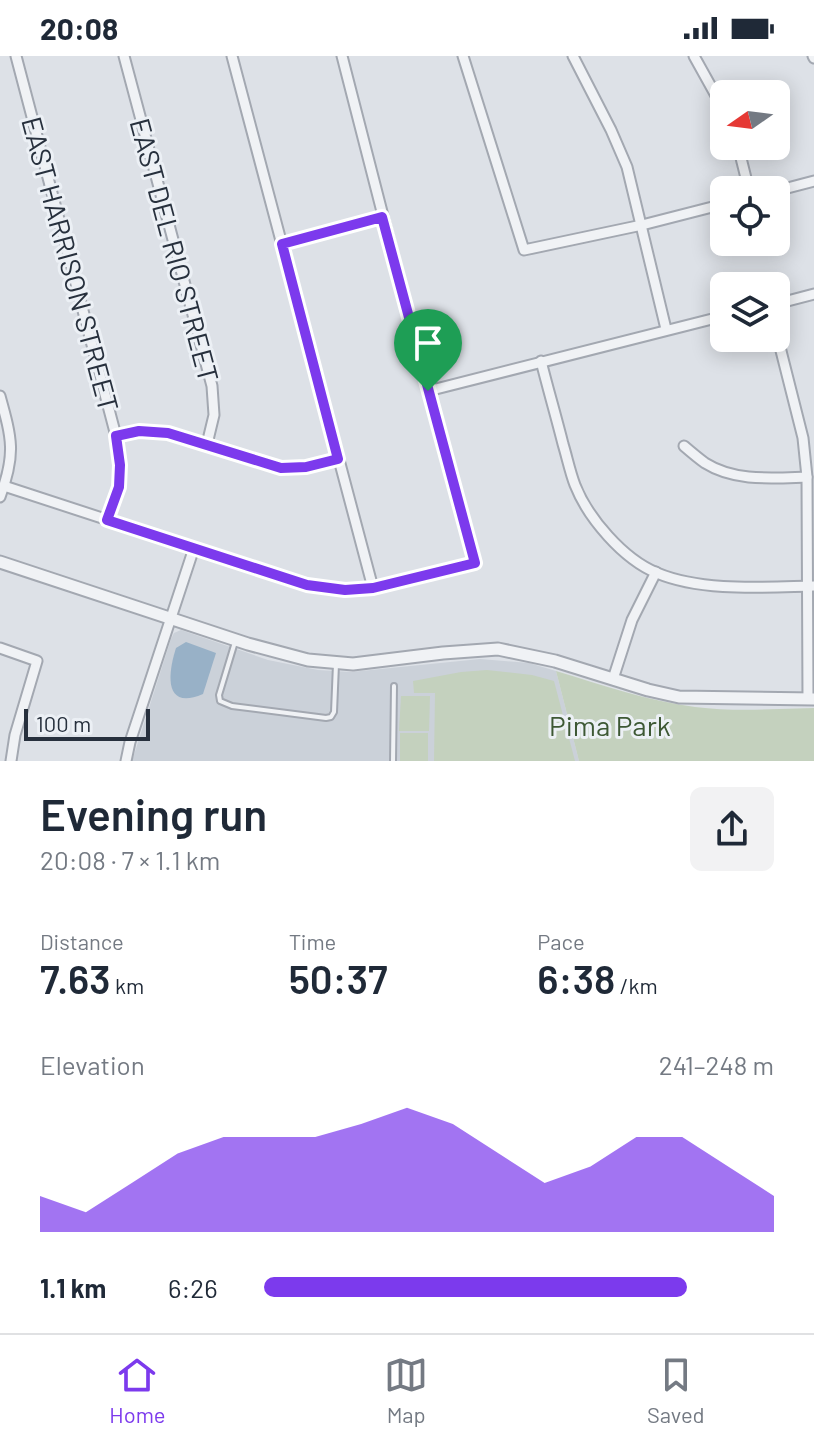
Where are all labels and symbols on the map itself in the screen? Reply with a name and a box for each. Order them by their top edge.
north arrow [710,80,790,160]
street label: EAST HARRISON STREET [15,113,127,415]
street label: EAST DEL RIO STREET [123,114,227,386]
pin [394,309,462,391]
scale bar [24,705,150,741]
park label: Pima Park [549,708,671,742]

